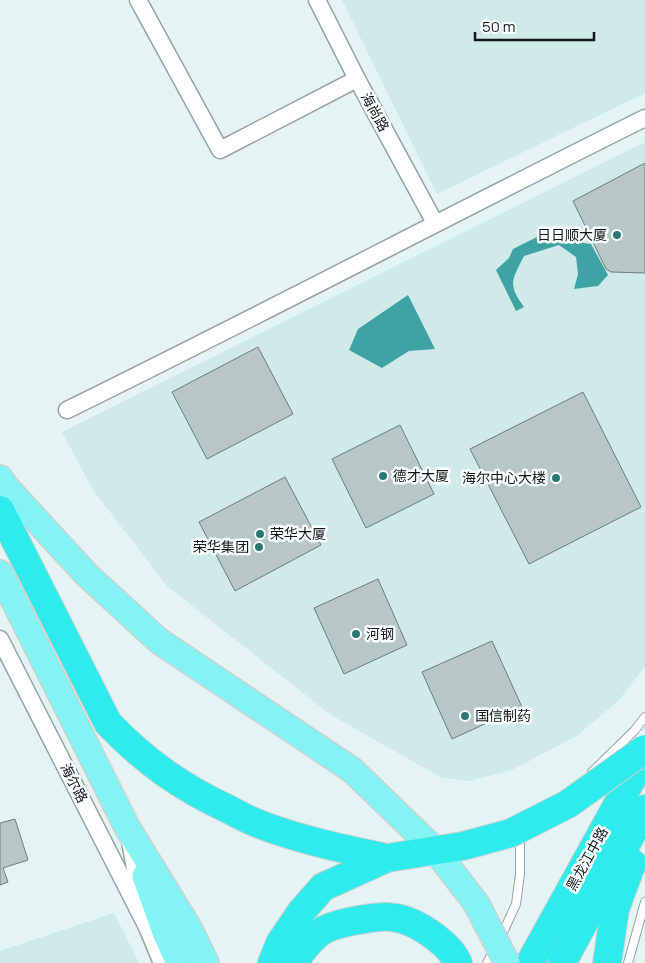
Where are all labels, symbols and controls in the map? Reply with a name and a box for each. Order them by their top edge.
scale bar [475,10,594,42]
text: 50 m [482,16,516,37]
street label: 海尚路 [357,89,394,135]
place label: 日日顺大厦 [537,225,607,244]
marker: 日日顺大厦 [611,229,623,241]
place label: 德才大厦 [393,466,449,485]
place label: 海尔中心大楼 [462,468,546,487]
marker: 德才大厦 [377,470,389,482]
marker: 海尔中心大楼 [550,472,562,484]
place label: 荣华大厦 [270,524,326,543]
marker: 荣华大厦 [254,528,266,540]
place label: 荣华集团 [193,537,249,556]
marker: 荣华集团 [253,541,265,553]
place label: 河钢 [366,624,394,643]
marker: 河钢 [350,628,362,640]
place label: 国信制药 [475,706,531,725]
marker: 国信制药 [459,710,471,722]
street label: 海尔路 [56,760,92,806]
street label: 黑龙江中路 [561,824,612,894]

